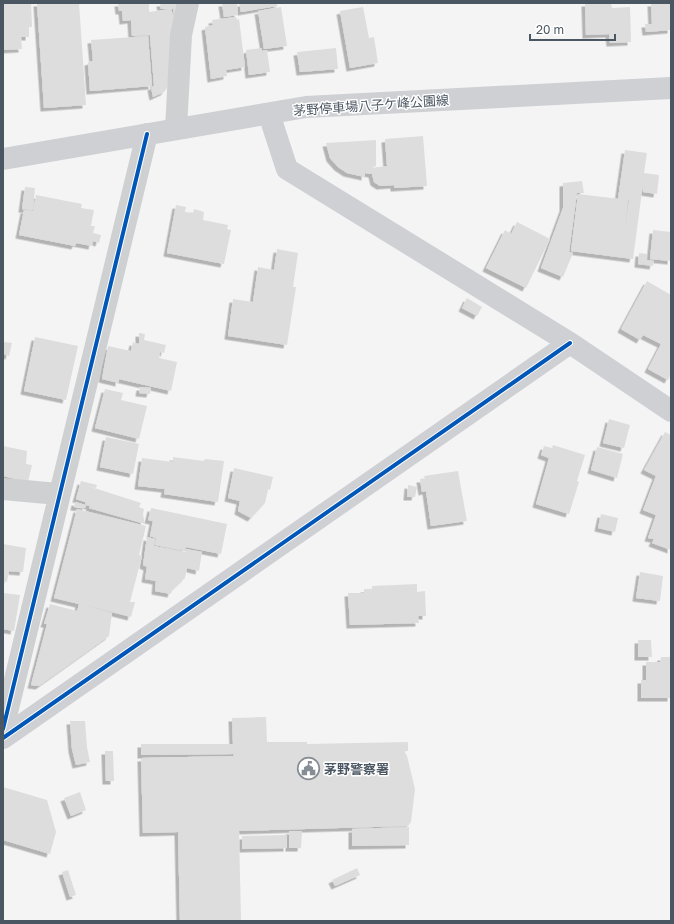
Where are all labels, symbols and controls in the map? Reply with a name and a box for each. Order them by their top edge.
scale bar [530,16,615,42]
text: 20 m [536,22,564,37]
street label: 茅野停車場八子ケ峰公園線 [293,92,449,118]
public building icon: 茅野警察署 [295,756,321,782]
place label: 茅野警察署 [324,761,389,777]

